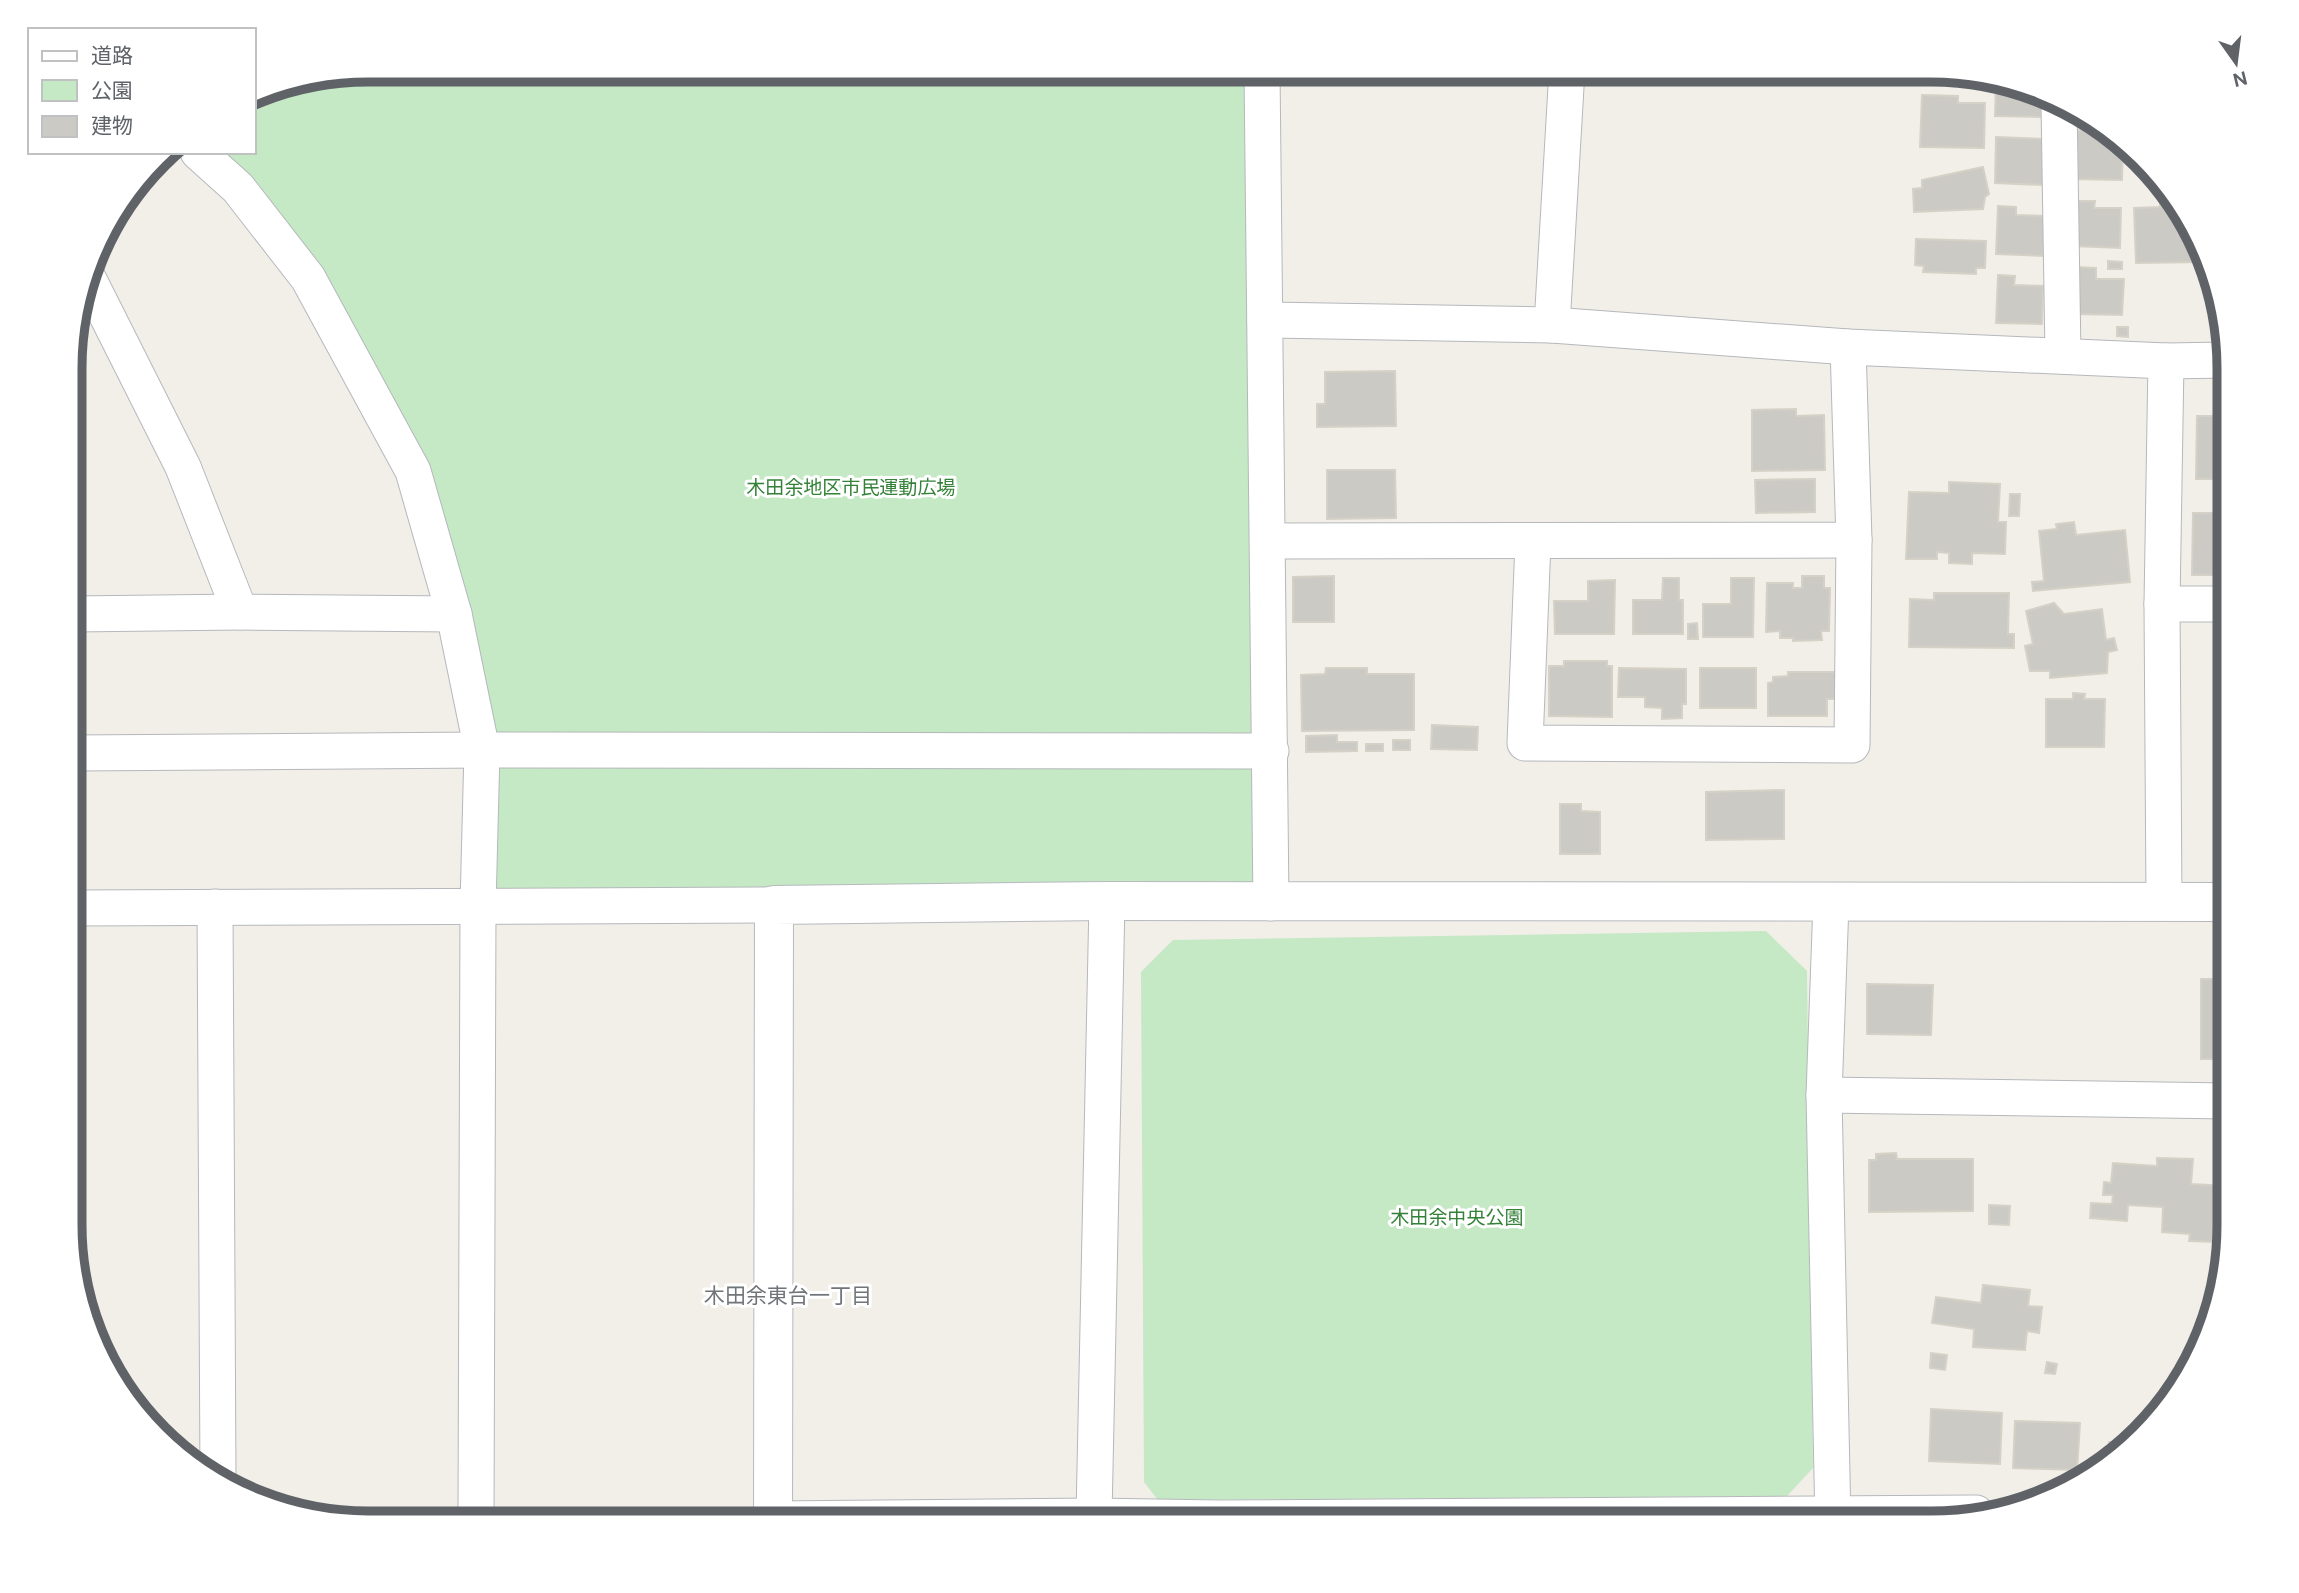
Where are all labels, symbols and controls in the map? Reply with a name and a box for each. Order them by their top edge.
legend [28,28,256,154]
north arrow [2201,28,2271,98]
text: 道路 [91,42,133,70]
text: N [2230,65,2250,93]
text: 公園 [91,77,133,105]
text: 建物 [91,112,133,140]
park label: 木田余地区市民運動広場 [746,475,956,500]
park label: 木田余中央公園 [1390,1205,1524,1230]
district label: 木田余東台一丁目 [704,1282,872,1310]

